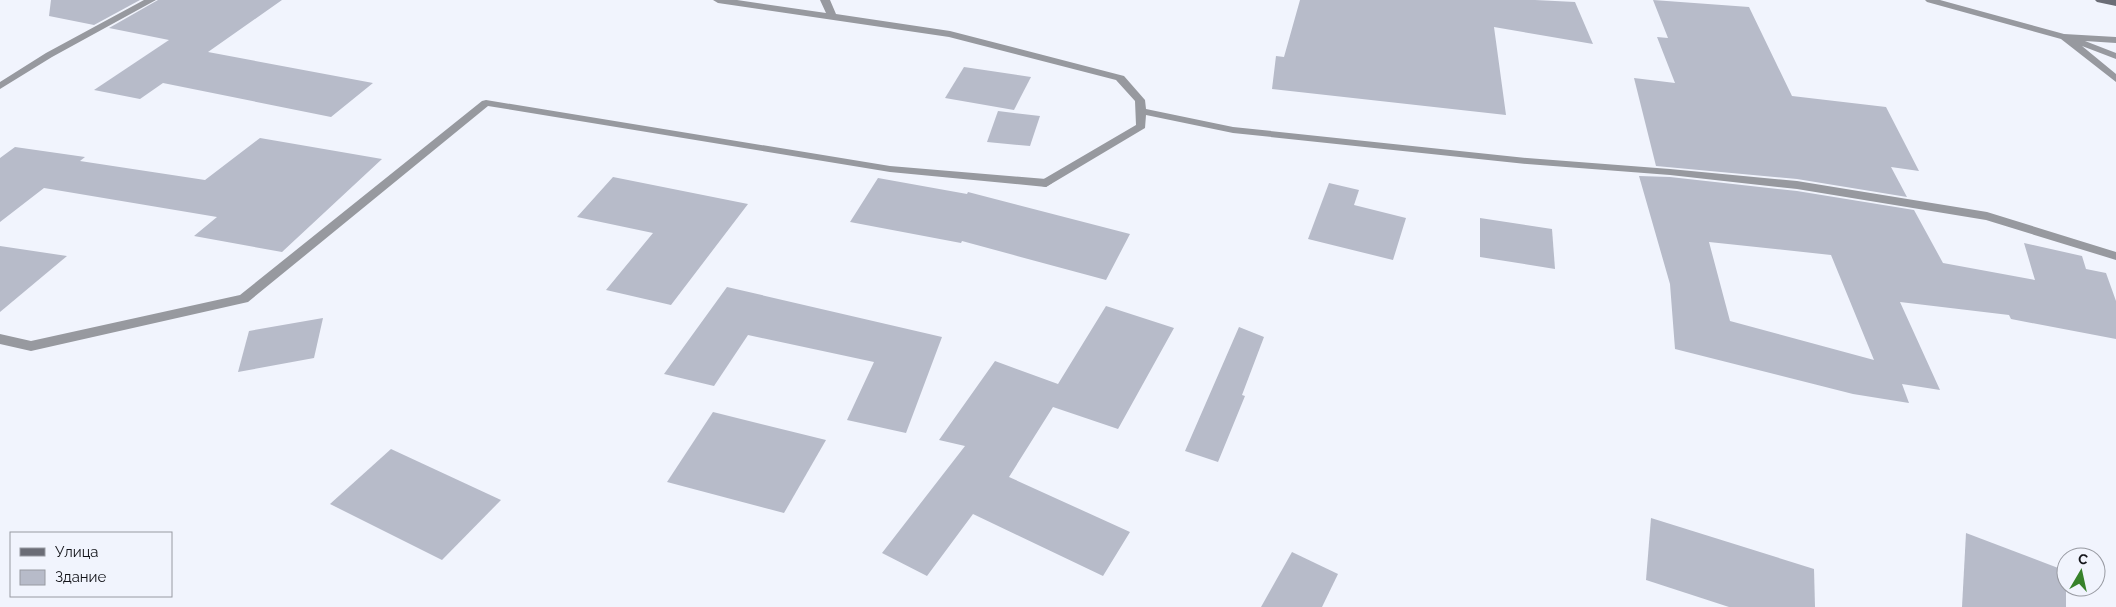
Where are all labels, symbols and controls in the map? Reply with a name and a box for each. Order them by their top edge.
legend [10,532,172,597]
text: Улица [55,543,99,561]
north arrow [2056,547,2106,597]
text: С [2077,551,2089,568]
text: Здание [55,568,107,586]

